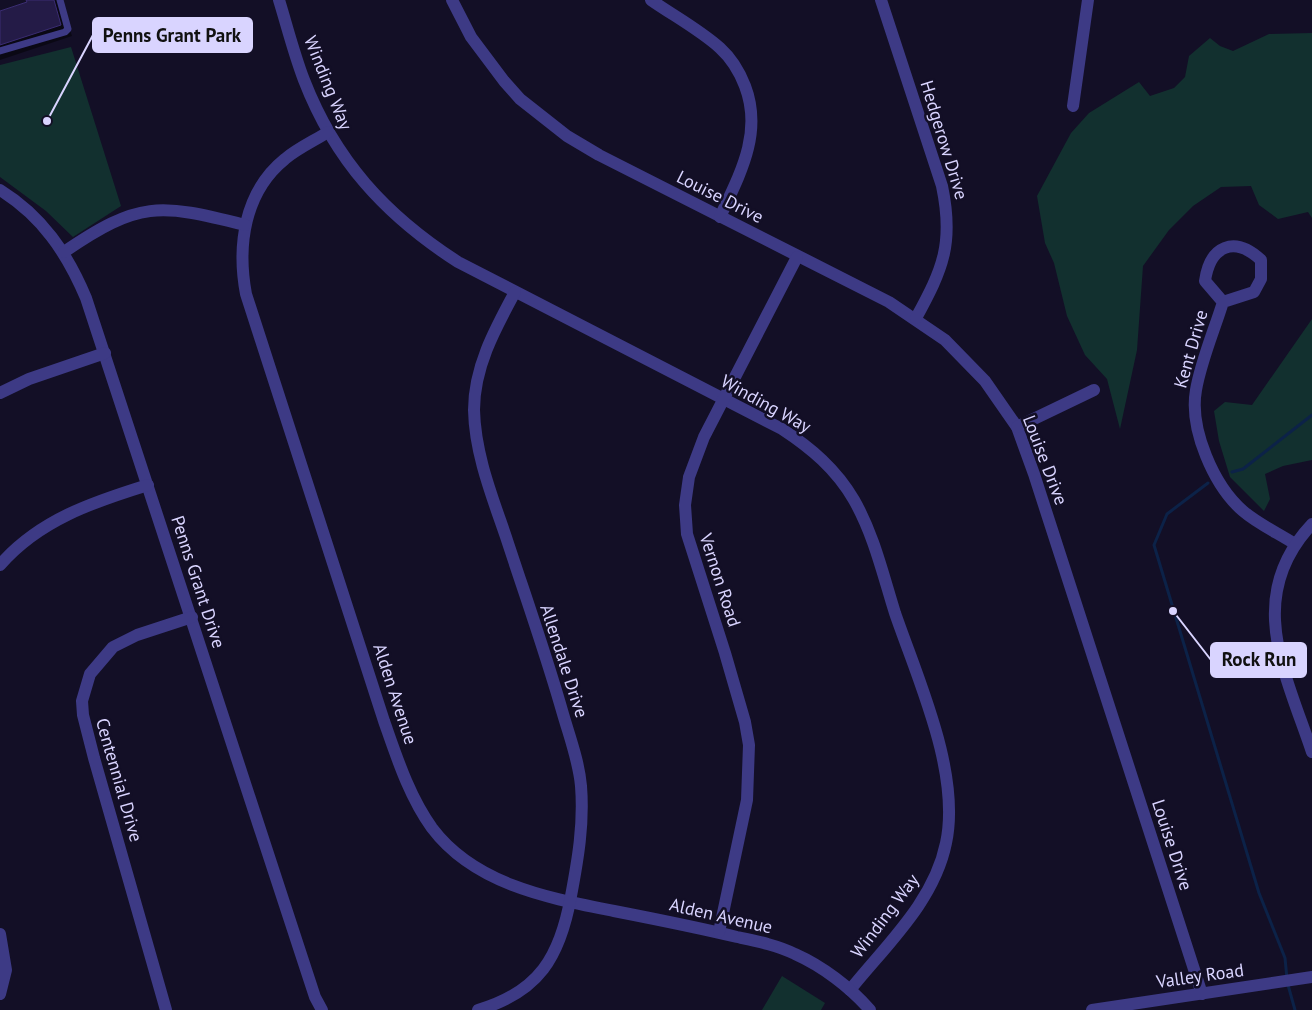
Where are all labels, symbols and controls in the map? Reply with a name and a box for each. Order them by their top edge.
callout: Penns Grant Park [93,18,252,52]
text: Penns Grant Park [103,23,242,47]
street label: Winding Way [299,32,358,134]
street label: Hedgerow Drive [915,78,973,202]
street label: Louise Drive [673,165,767,228]
street label: Kent Drive [1168,307,1213,391]
street label: Winding Way [717,369,816,438]
street label: Louise Drive [1018,412,1073,508]
street label: Penns Grant Drive [166,513,231,651]
street label: Vernon Road [694,529,746,629]
street label: Allendale Drive [535,601,594,721]
street label: Alden Avenue [368,640,423,747]
callout: Rock Run [1211,643,1306,677]
text: Rock Run [1222,647,1296,671]
street label: Centennial Drive [91,715,148,844]
street label: Louise Drive [1147,796,1198,893]
street label: Winding Way [845,869,924,962]
street label: Alden Avenue [667,893,775,939]
street label: Valley Road [1154,958,1245,993]

